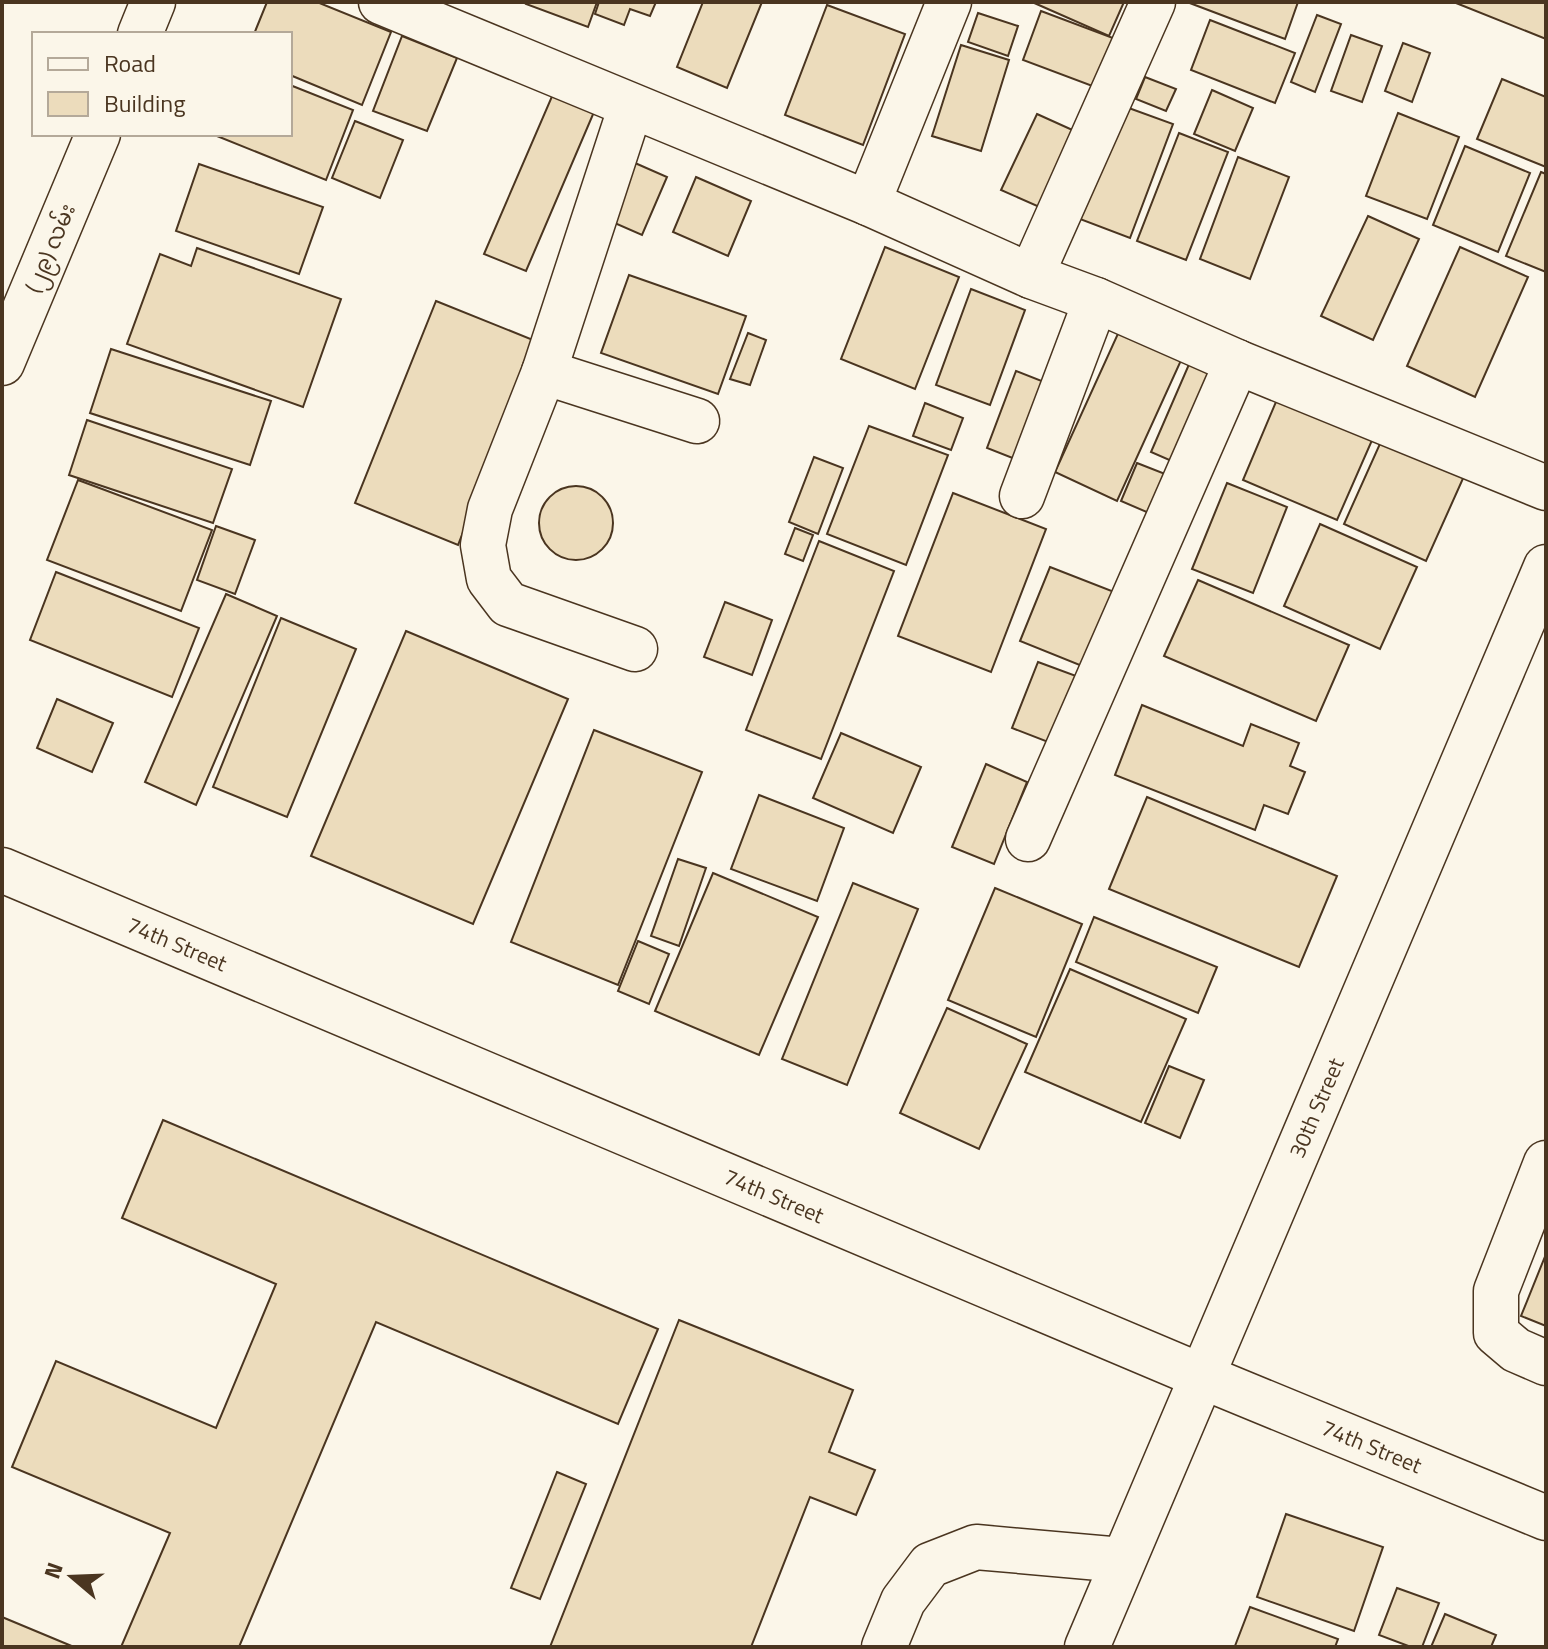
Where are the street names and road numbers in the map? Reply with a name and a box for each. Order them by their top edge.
street label: (၂၉) လမ်း [16,198,85,298]
street label: 74th Street [122,908,233,980]
street label: 30th Street [1280,1052,1353,1163]
street label: 74th Street [719,1160,830,1232]
street label: 74th Street [1316,1410,1427,1482]

